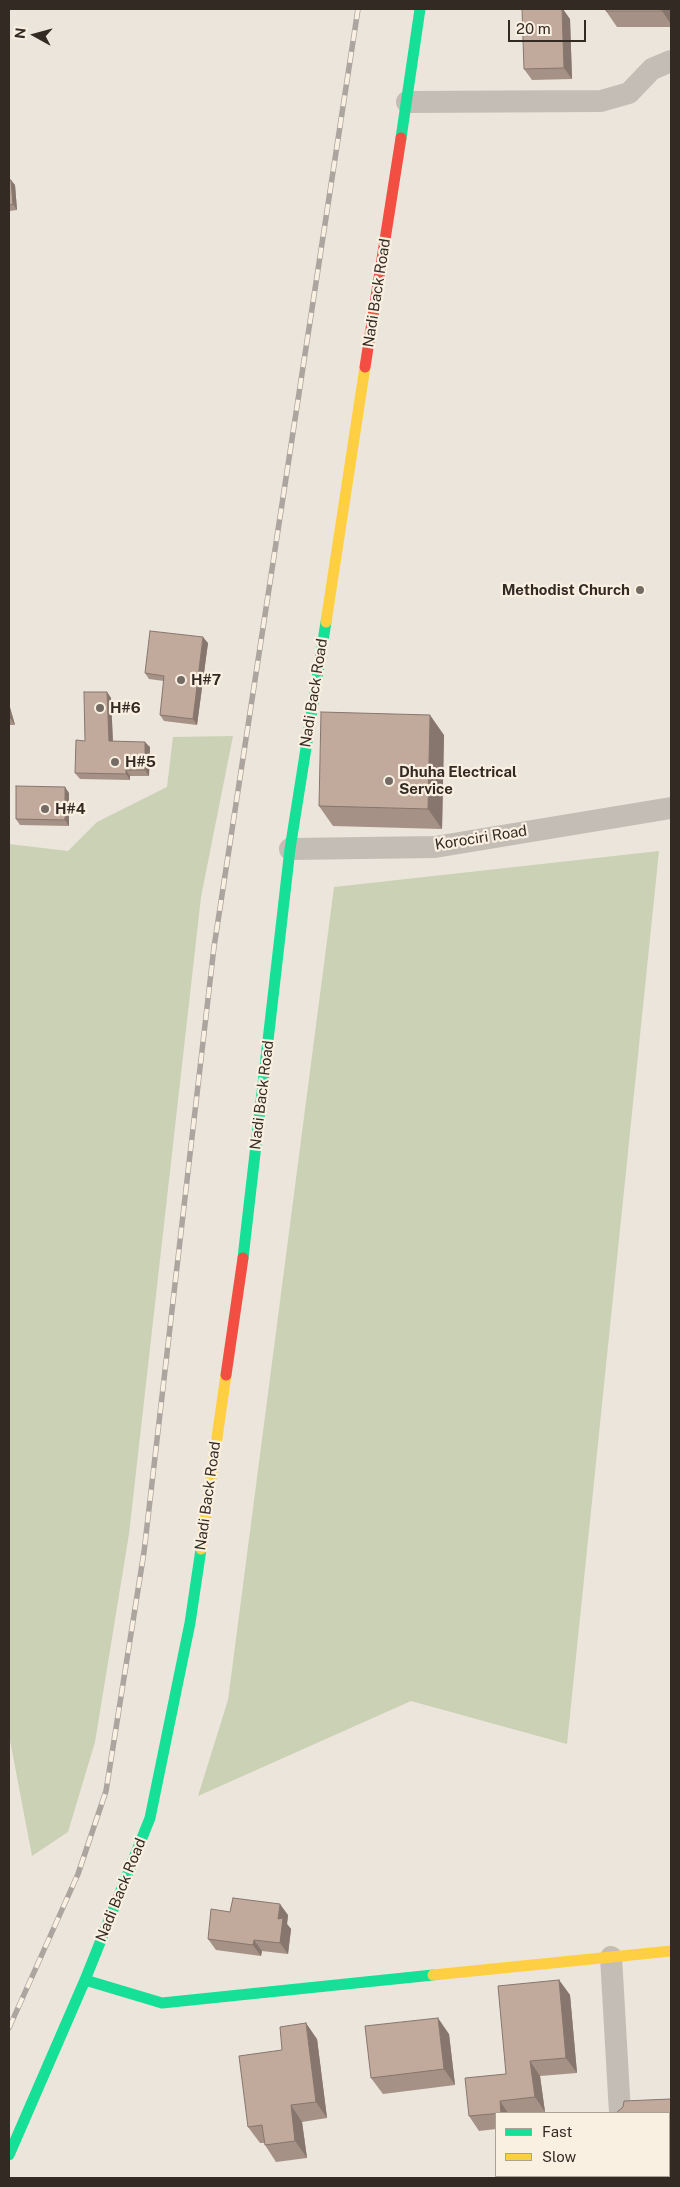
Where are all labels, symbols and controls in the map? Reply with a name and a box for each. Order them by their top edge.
north arrow [10,10,60,60]
scale bar [510,10,588,42]
text: 20 m [516,20,551,37]
text: N [12,27,29,40]
street label: Nadi Back Road [360,237,394,349]
place label: Methodist Church [502,581,630,599]
marker: Methodist Church [634,584,646,596]
street label: Nadi Back Road [297,637,331,749]
place label: H#7 [191,671,221,689]
marker: H#7 [175,674,187,686]
place label: H#6 [110,699,141,717]
marker: H#6 [94,702,106,714]
place label: H#5 [125,753,156,771]
marker: H#5 [109,756,121,768]
place label: Dhuha Electrical Service [399,763,517,798]
marker: Dhuha Electrical Service [383,775,395,787]
place label: H#4 [55,800,86,818]
marker: H#4 [39,803,51,815]
street label: Korociri Road [434,822,528,854]
street label: Nadi Back Road [246,1039,278,1151]
street label: Nadi Back Road [191,1440,225,1552]
street label: Nadi Back Road [92,1836,150,1944]
legend [495,2112,670,2177]
text: Fast [542,2123,572,2140]
text: Slow [542,2148,576,2165]

